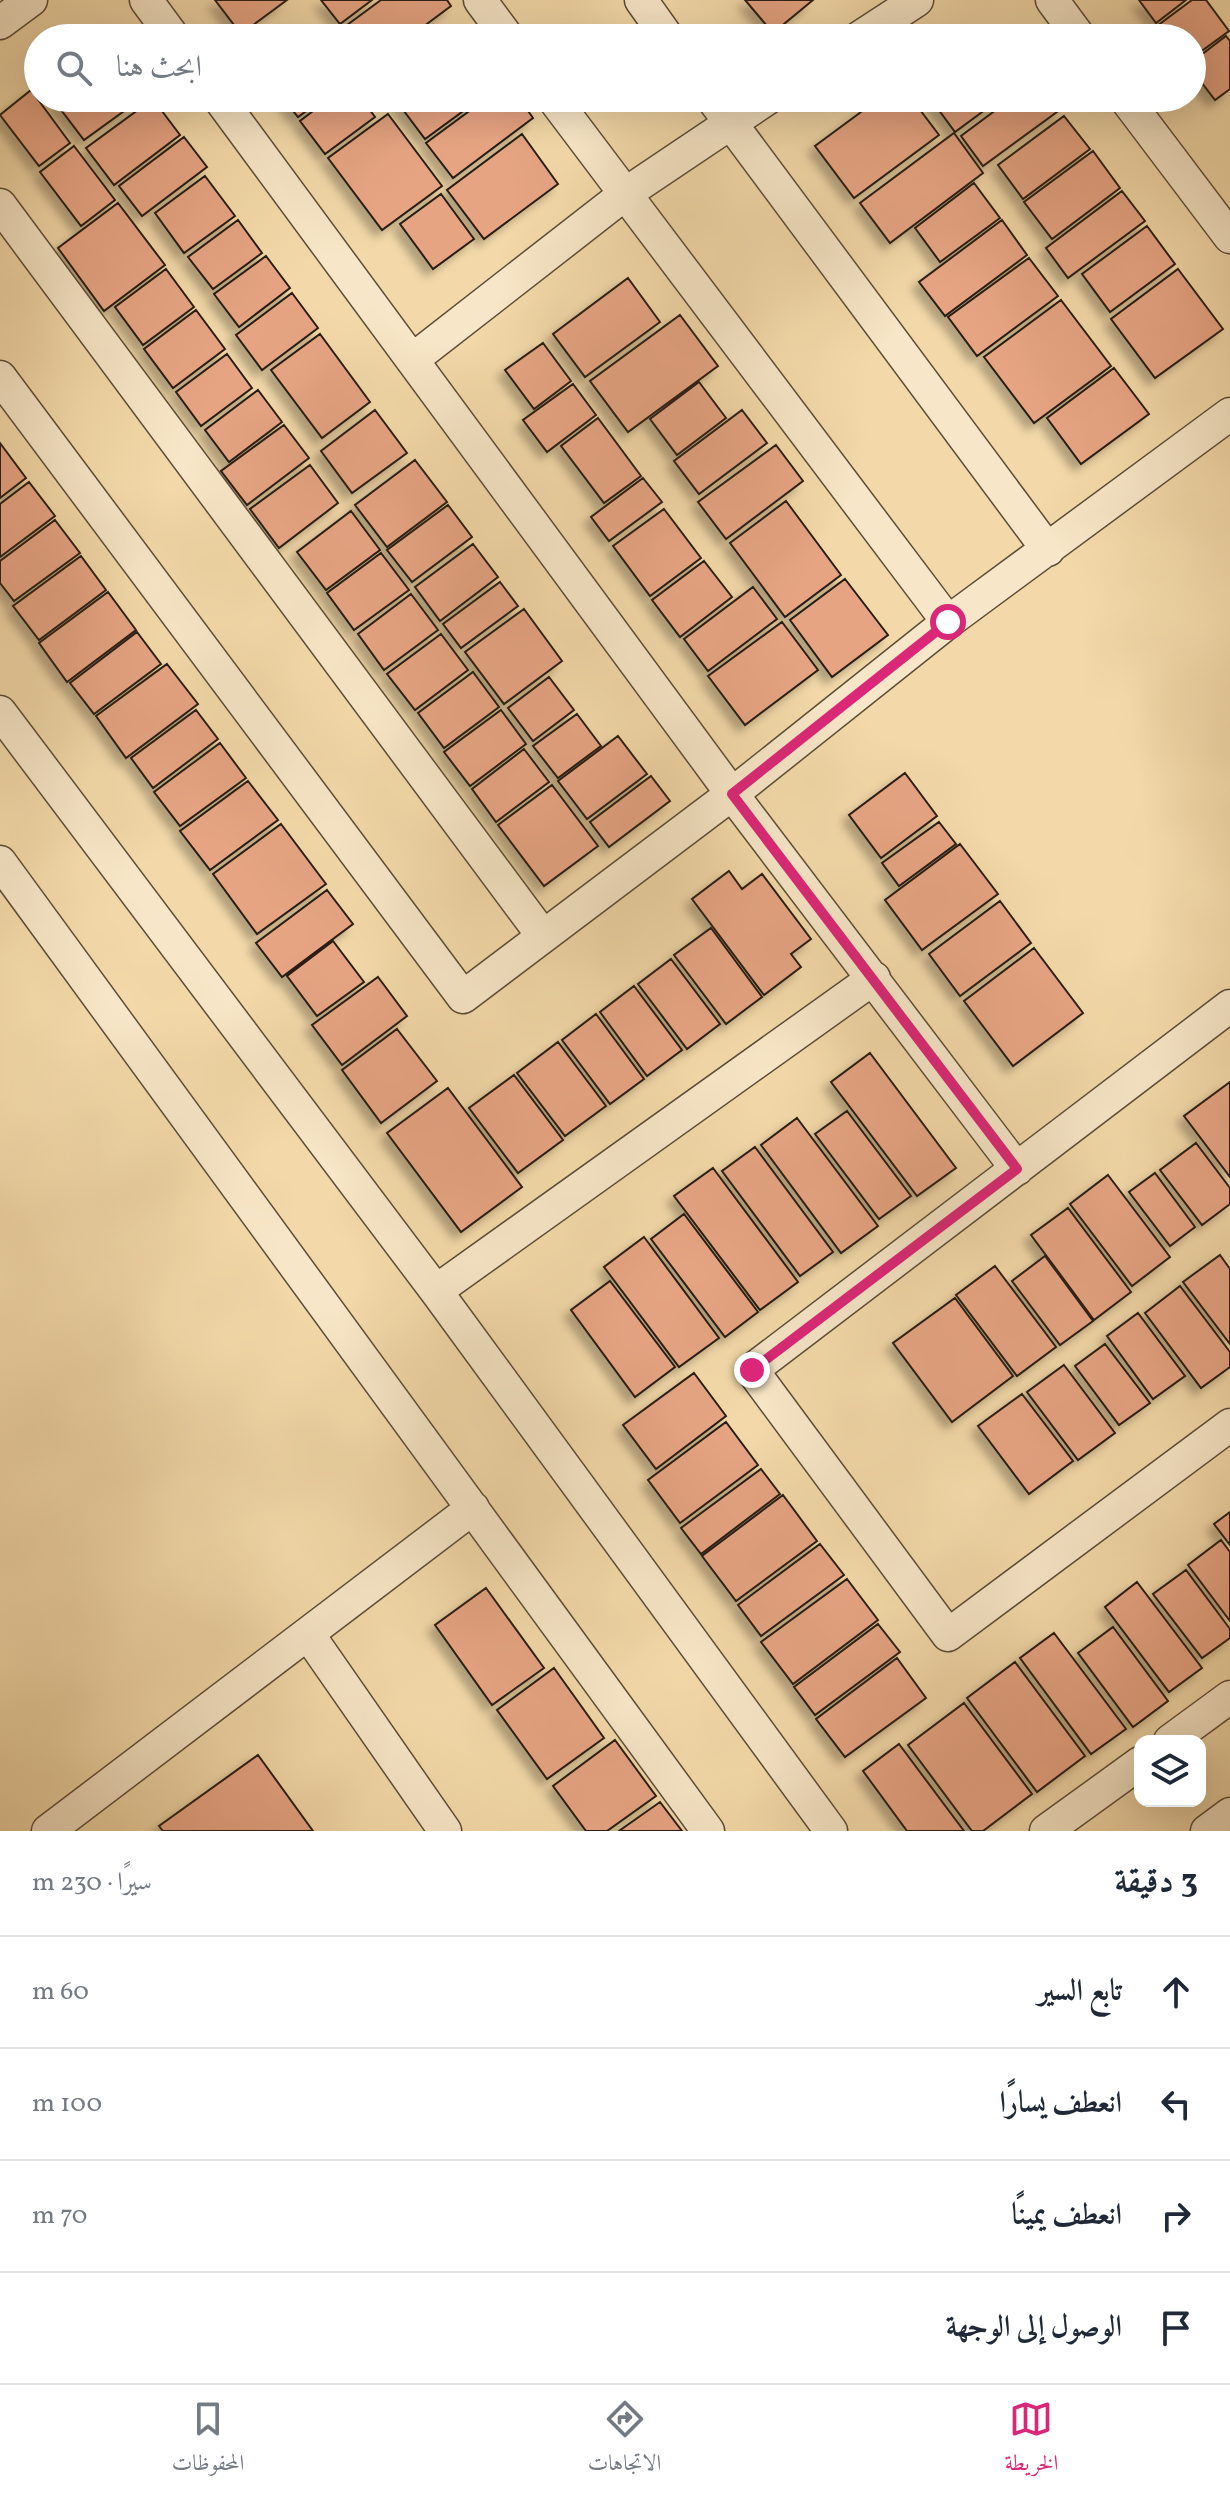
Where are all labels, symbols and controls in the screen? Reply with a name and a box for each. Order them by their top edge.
search box [24,24,1206,112]
icon: search [52,46,96,90]
text: ابحث هنا [116,47,202,89]
route start [930,604,966,640]
route end [734,1352,770,1388]
map controls [1134,1735,1206,1807]
button: layers [1134,1735,1206,1807]
text: 3 دقيقة [1114,1859,1198,1906]
text: سيرًا · 230 m [32,1865,152,1901]
icon: ahead [1154,1970,1198,2014]
text: تابع السير [1038,1971,1122,2013]
text: 60 m [32,1974,89,2010]
icon: left [1154,2082,1198,2126]
text: انعطف يسارًا [999,2083,1122,2125]
text: 100 m [32,2086,102,2122]
icon: right [1154,2194,1198,2238]
text: انعطف يمينًا [1011,2195,1122,2237]
text: 70 m [32,2198,87,2234]
icon: arrive [1154,2306,1198,2350]
text: الوصول إلى الوجهة [946,2307,1122,2349]
tab: المحفوظات [172,2397,244,2484]
tab: الاتجاهات [588,2397,661,2484]
tab: الخريطة [1005,2397,1058,2484]

